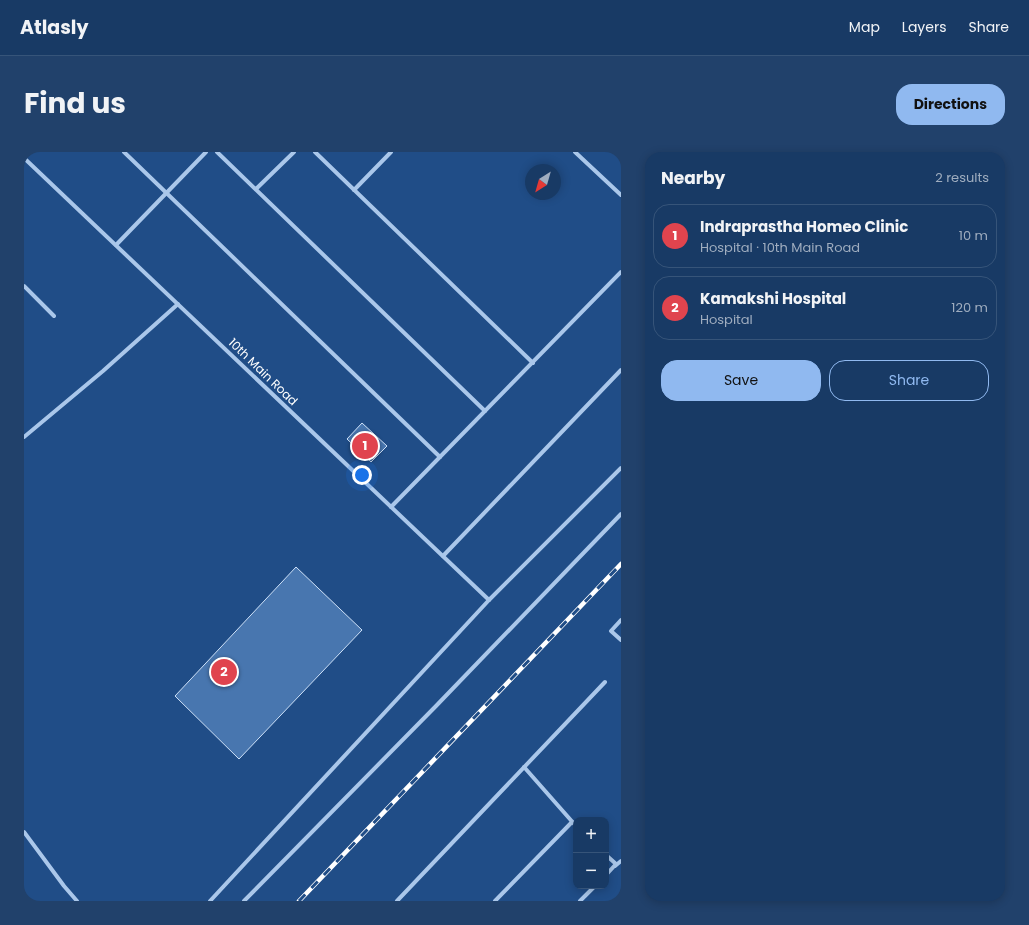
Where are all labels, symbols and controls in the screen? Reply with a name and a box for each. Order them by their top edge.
text: Atlasly [20,14,88,41]
text: Map [849,17,880,37]
text: Layers [902,17,946,37]
text: Share [968,17,1009,37]
text: Find us [24,84,126,123]
button: Directions [896,84,1005,125]
north arrow [525,164,561,200]
text: Nearby [661,166,725,190]
text: 2 results [935,168,989,187]
text: Indraprastha Homeo Clinic [700,216,908,237]
text: 1 [673,226,677,245]
text: 10 m [959,226,988,245]
text: Hospital · 10th Main Road [700,238,860,257]
text: Kamakshi Hospital [700,288,846,309]
text: 2 [671,298,679,317]
text: 120 m [951,298,988,317]
text: Hospital [700,310,753,329]
street label: 10th Main Road [225,334,302,409]
button: Save [661,360,821,401]
button: Share [829,360,989,401]
pin: 1 [352,431,378,461]
your location [352,465,372,485]
pin: 2 [211,657,237,687]
map controls [573,817,609,889]
button: + [573,817,609,853]
button: − [573,853,609,889]

